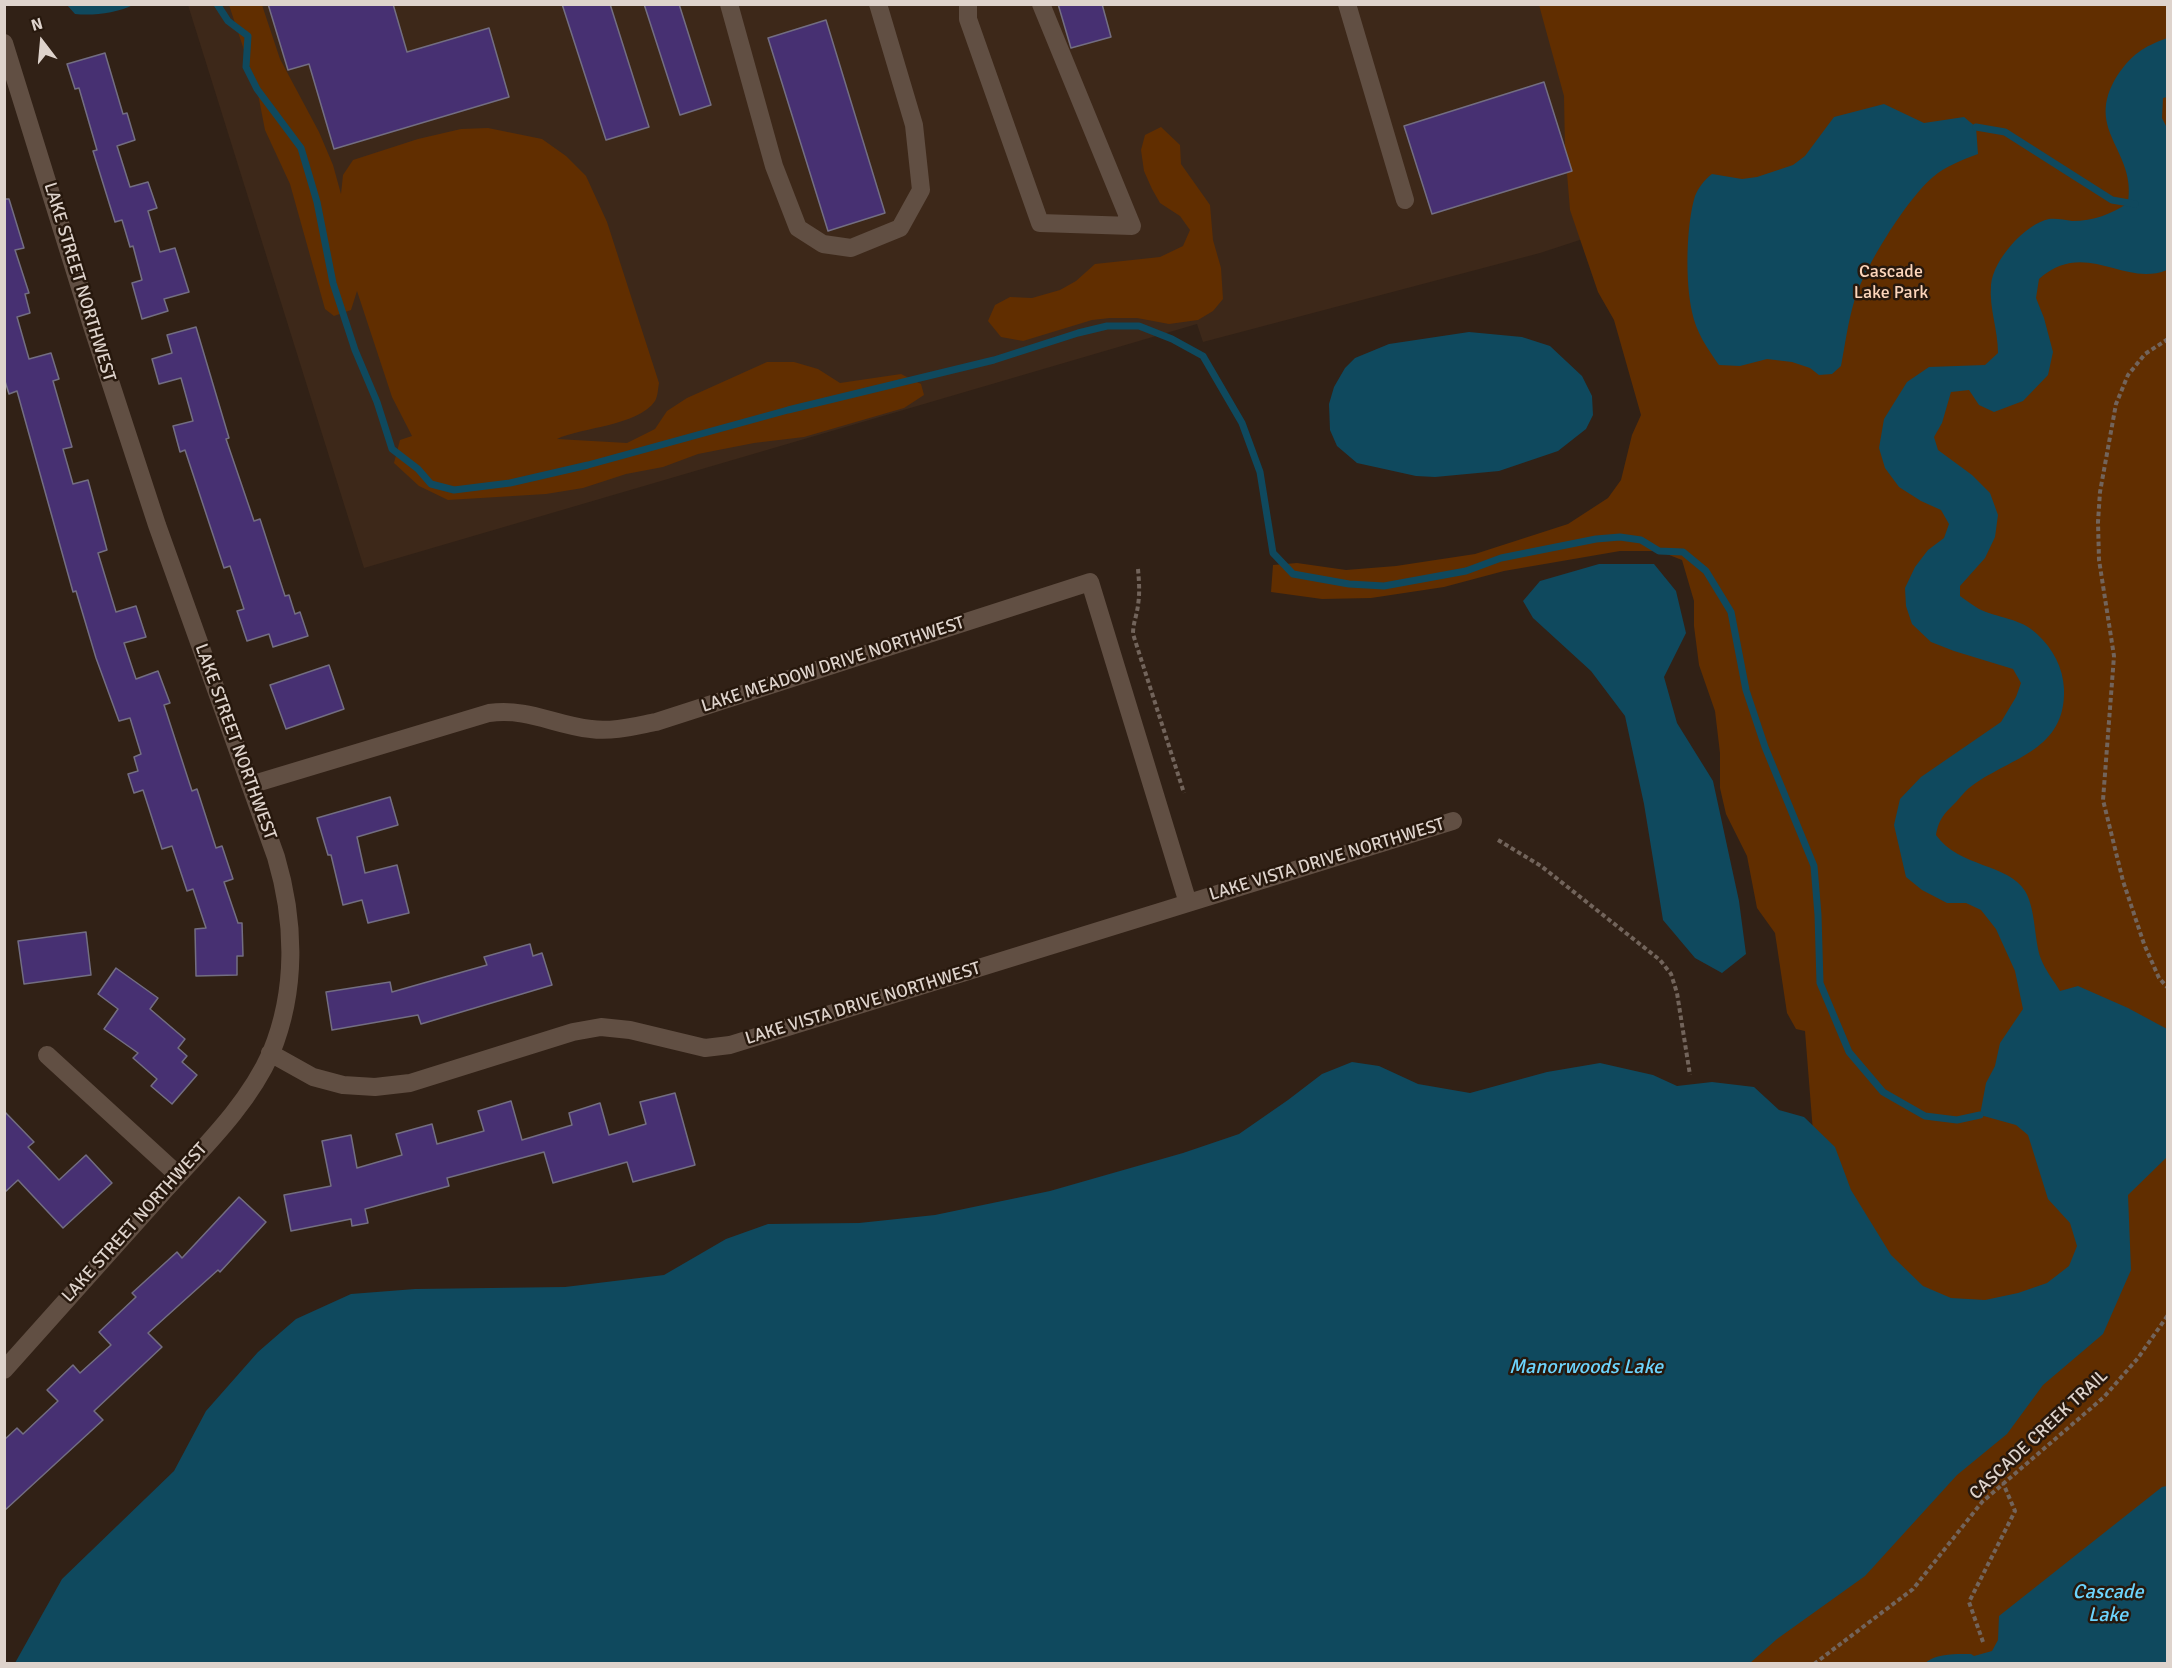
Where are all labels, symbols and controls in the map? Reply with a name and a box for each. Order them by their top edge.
north arrow [12,12,72,72]
text: N [29,14,45,36]
street label: LAKE STREET NORTHWEST [38,180,120,384]
park label: Cascade Lake Park [1854,261,1928,304]
street label: LAKE MEADOW DRIVE NORTHWEST [699,612,967,718]
street label: LAKE STREET NORTHWEST [189,641,281,843]
street label: LAKE VISTA DRIVE NORTHWEST [1207,814,1447,906]
street label: LAKE VISTA DRIVE NORTHWEST [743,958,983,1050]
street label: LAKE STREET NORTHWEST [58,1139,212,1307]
water label: Manorwoods Lake [1509,1356,1663,1380]
street label: CASCADE CREEK TRAIL [1965,1365,2113,1505]
water label: Cascade Lake [2073,1581,2143,1628]

